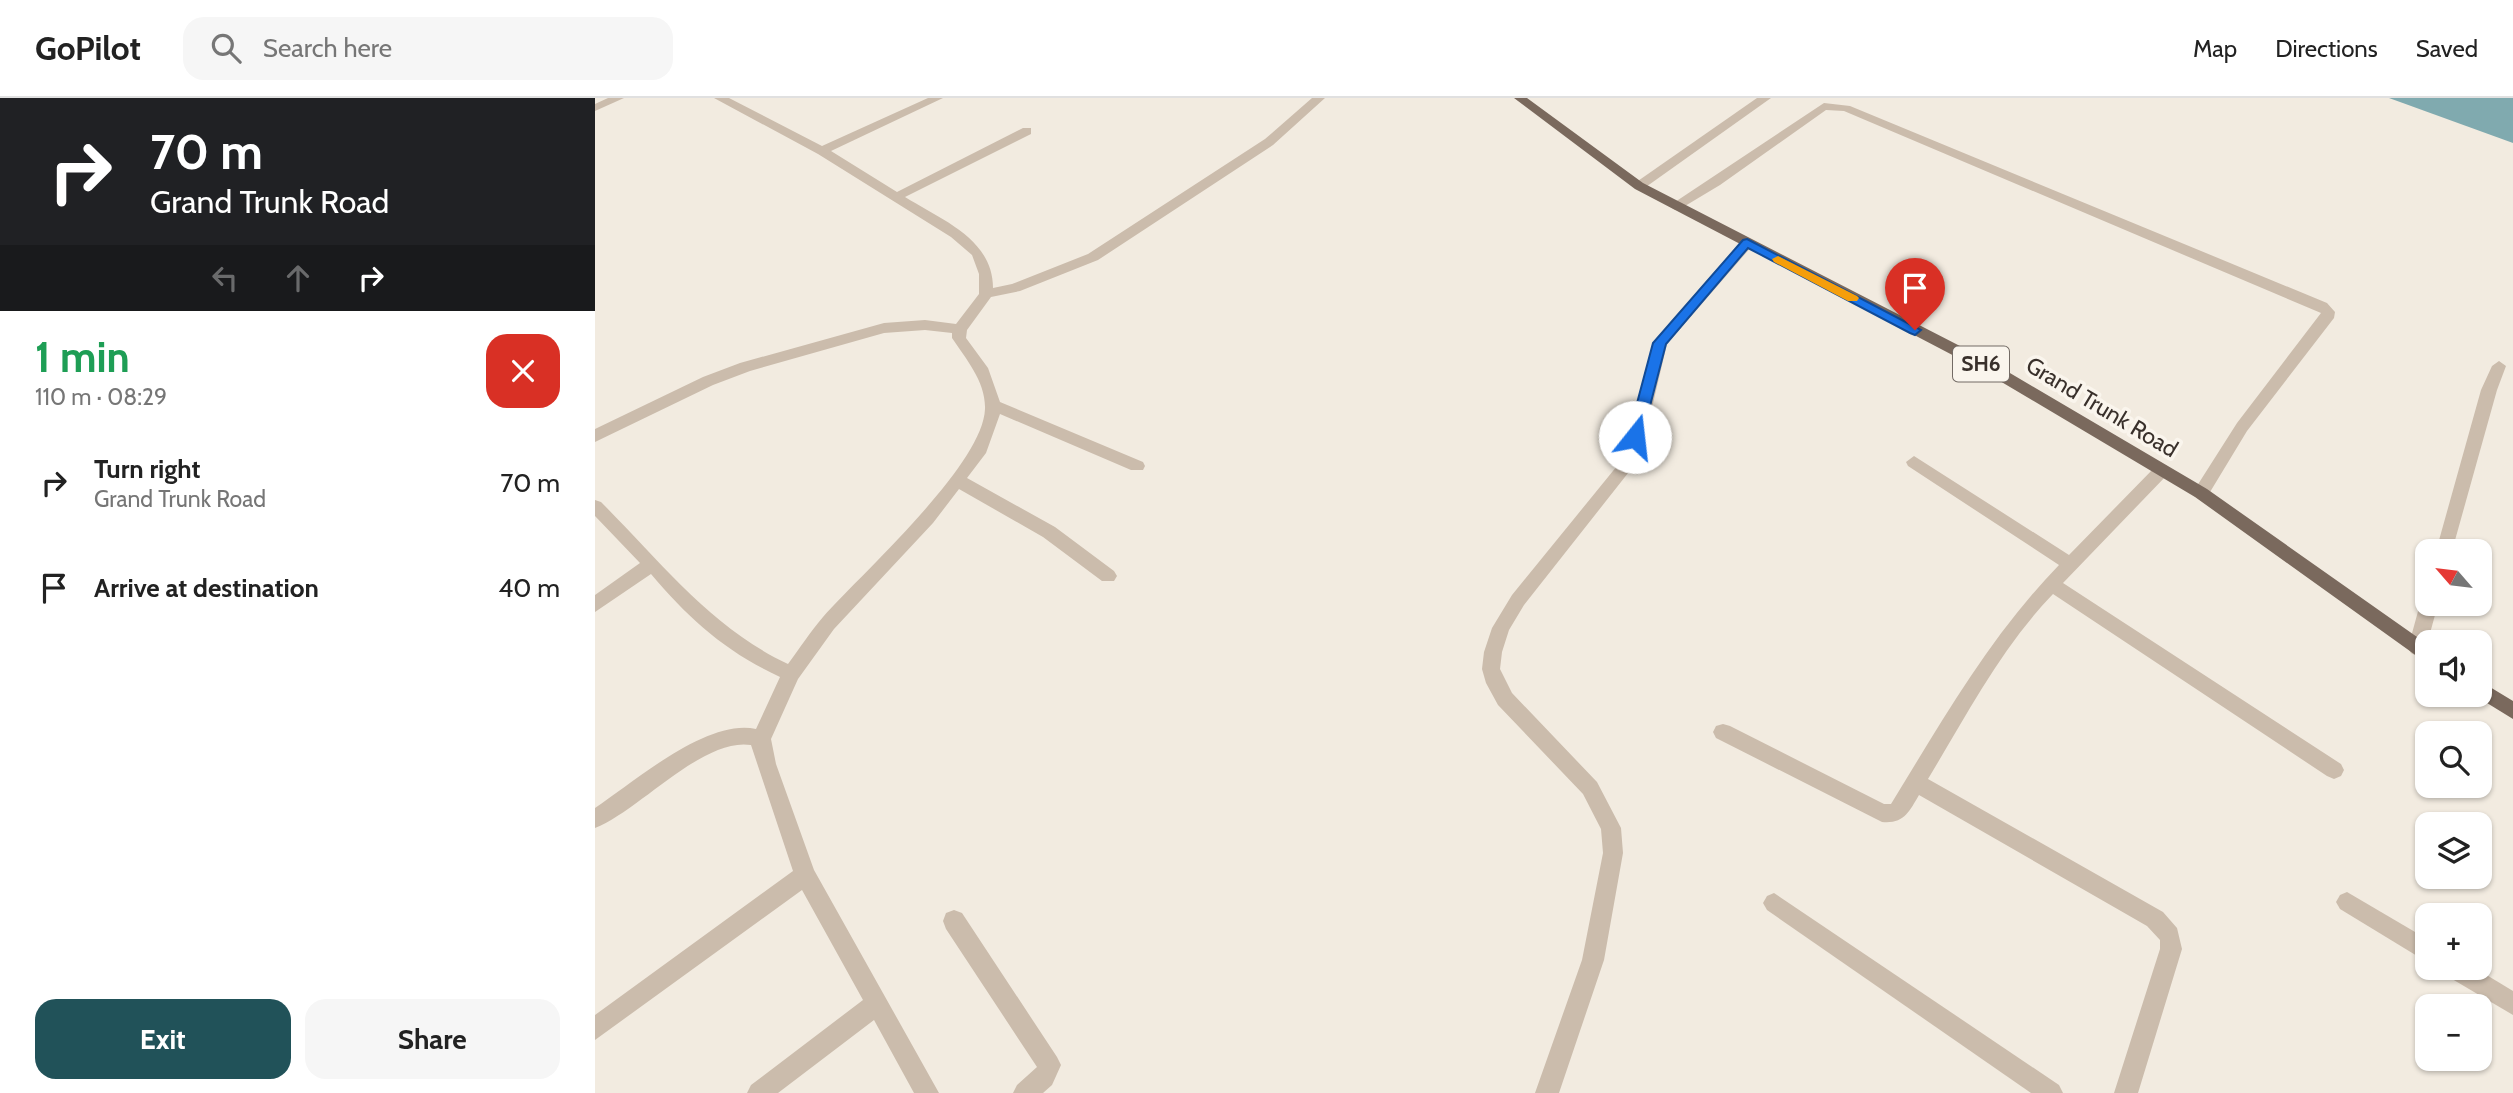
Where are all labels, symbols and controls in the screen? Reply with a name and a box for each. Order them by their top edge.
search box [183,17,673,80]
text: GoPilot [35,28,141,68]
icon: search [207,29,245,67]
text: Search here [263,32,392,64]
text: Map [2193,34,2237,63]
text: Directions [2275,34,2378,63]
text: Saved [2416,34,2478,63]
text: 70 m [150,122,263,181]
icon: right [35,126,126,217]
text: Grand Trunk Road [150,182,389,221]
pin [1885,258,1945,330]
icon: left [206,259,244,297]
icon: ahead [279,259,317,297]
icon: right [352,259,390,297]
icon: arrive [1896,269,1934,307]
text: 1 min [35,331,130,383]
button: close [486,334,560,408]
road number: SH6 [1953,346,2009,382]
street label: Grand Trunk Road [2021,351,2183,463]
text: 110 m · 08:29 [35,383,167,411]
position arrow [1598,400,1672,474]
text: Turn right [94,453,200,485]
icon: right [35,464,73,502]
text: 70 m [500,467,560,499]
text: Grand Trunk Road [94,485,266,513]
north arrow [2415,539,2492,616]
map controls [2415,539,2492,1071]
icon: arrive [35,569,73,607]
text: Arrive at destination [94,572,319,604]
text: 40 m [498,572,560,604]
button: sound [2415,630,2492,707]
button: search [2415,721,2492,798]
button: layers [2415,812,2492,889]
button: + [2415,903,2492,980]
button: − [2415,994,2492,1071]
button: Exit [35,999,291,1079]
button: Share [305,999,560,1079]

